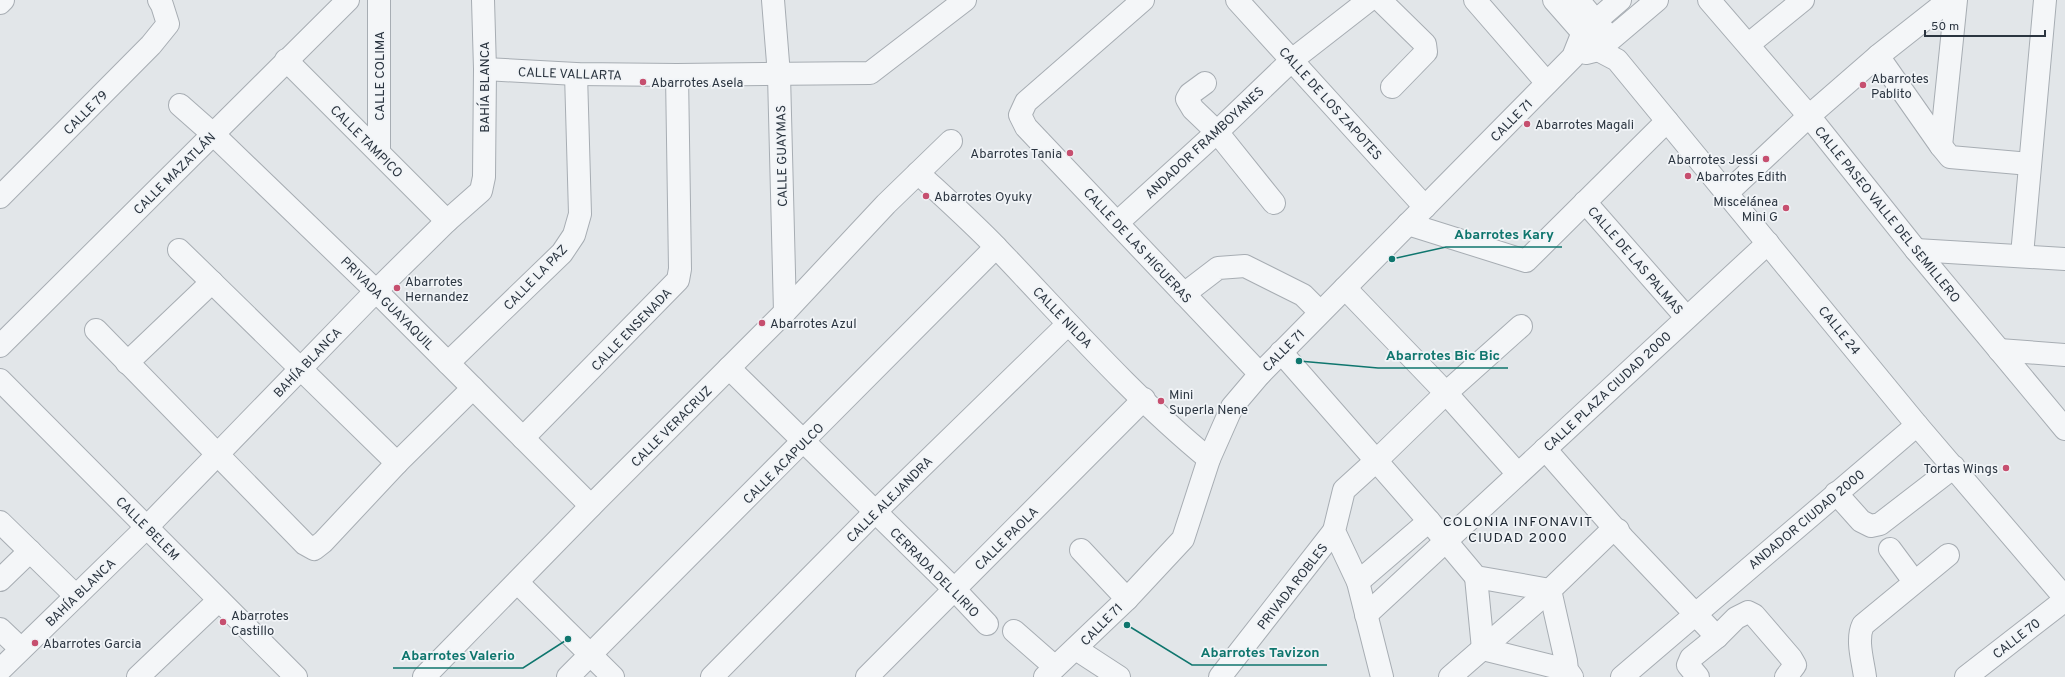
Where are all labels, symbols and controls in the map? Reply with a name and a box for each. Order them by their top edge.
scale bar [1925,12,2045,38]
text: 50 m [1931,19,1959,35]
street label: CALLE COLIMA [373,31,389,121]
street label: BAHÍA BLANCA [476,41,494,133]
street label: CALLE DE LOS ZAPOTES [1275,45,1384,164]
street label: CALLE VALLARTA [518,65,622,85]
place label: Abarrotes Pablito [1871,72,1929,103]
place label: Abarrotes Asela [651,76,743,92]
marker: Abarrotes Asela [638,77,648,87]
marker: Abarrotes Pablito [1858,80,1868,90]
street label: ANDADOR FRAMBOYANES [1143,84,1268,203]
street label: CALLE 79 [61,88,112,139]
street label: CALLE 71 [1488,97,1537,146]
street label: CALLE TAMPICO [326,103,405,182]
street label: CALLE GUAYMAS [774,105,792,207]
place label: Abarrotes Magali [1535,118,1634,134]
marker: Abarrotes Magali [1522,119,1532,129]
street label: CALLE PASEO VALLE DEL SEMILLERO [1810,124,1963,307]
street label: CALLE MAZATLÁN [130,129,220,219]
place label: Abarrotes Tania [970,147,1062,163]
marker: Abarrotes Tania [1065,148,1075,158]
place label: Abarrotes Jessi [1668,153,1758,169]
marker: Abarrotes Jessi [1761,154,1771,164]
place label: Abarrotes Edith [1696,170,1787,186]
marker: Abarrotes Edith [1683,171,1693,181]
street label: CALLE DE LAS HIGUERAS [1079,185,1194,307]
place label: Abarrotes Oyuky [934,190,1032,206]
marker: Abarrotes Oyuky [921,191,931,201]
place label: Miscelánea Mini G [1713,195,1778,226]
marker: Miscelánea Mini G [1781,203,1791,213]
street label: CALLE DE LAS PALMAS [1583,204,1686,319]
callout: Abarrotes Kary [1446,221,1562,247]
text: Abarrotes Kary [1454,227,1554,244]
street label: CALLE LA PAZ [501,242,572,315]
street label: PRIVADA GUAYAQUIL [336,254,437,355]
place label: Abarrotes Hernandez [405,275,469,306]
marker: Abarrotes Hernandez [392,283,402,293]
street label: CALLE NILDA [1028,284,1095,353]
street label: CALLE ENSENADA [589,285,676,375]
street label: CALLE 24 [1814,304,1863,359]
place label: Abarrotes Azul [770,317,857,333]
marker: Abarrotes Azul [757,318,767,328]
street label: BAHÍA BLANCA [270,324,346,402]
street label: CALLE 71 [1260,327,1309,376]
street label: CALLE PLAZA CIUDAD 2000 [1541,329,1676,456]
callout: Abarrotes Bic Bic [1378,342,1508,368]
text: Abarrotes Bic Bic [1386,348,1500,365]
street label: CALLE VERACRUZ [628,383,716,471]
place label: Mini Superla Nene [1169,388,1248,419]
marker: Mini Superla Nene [1156,396,1166,406]
street label: CALLE ACAPULCO [740,420,828,508]
street label: CALLE ALEJANDRA [844,454,937,547]
place label: Tortas Wings [1923,462,1998,478]
marker: Tortas Wings [2001,463,2011,473]
street label: ANDADOR CIUDAD 2000 [1746,467,1869,574]
street label: CALLE BELEM [111,494,182,565]
street label: CALLE PAOLA [972,504,1043,575]
district label: COLONIA INFONAVIT CIUDAD 2000 [1443,514,1593,547]
street label: CERRADA DEL LIRIO [885,525,982,622]
street label: PRIVADA ROBLES [1255,541,1332,634]
street label: BAHÍA BLANCA [42,554,120,631]
street label: CALLE 71 [1078,601,1127,650]
place label: Abarrotes Castillo [231,609,289,640]
street label: CALLE 70 [1990,616,2044,663]
marker: Abarrotes Castillo [218,617,228,627]
place label: Abarrotes Garcia [43,637,141,653]
marker: Abarrotes Garcia [30,638,40,648]
callout: Abarrotes Tavizon [1192,639,1327,665]
callout: Abarrotes Valerio [393,642,523,668]
text: Abarrotes Tavizon [1200,645,1320,662]
text: Abarrotes Valerio [401,648,515,665]

